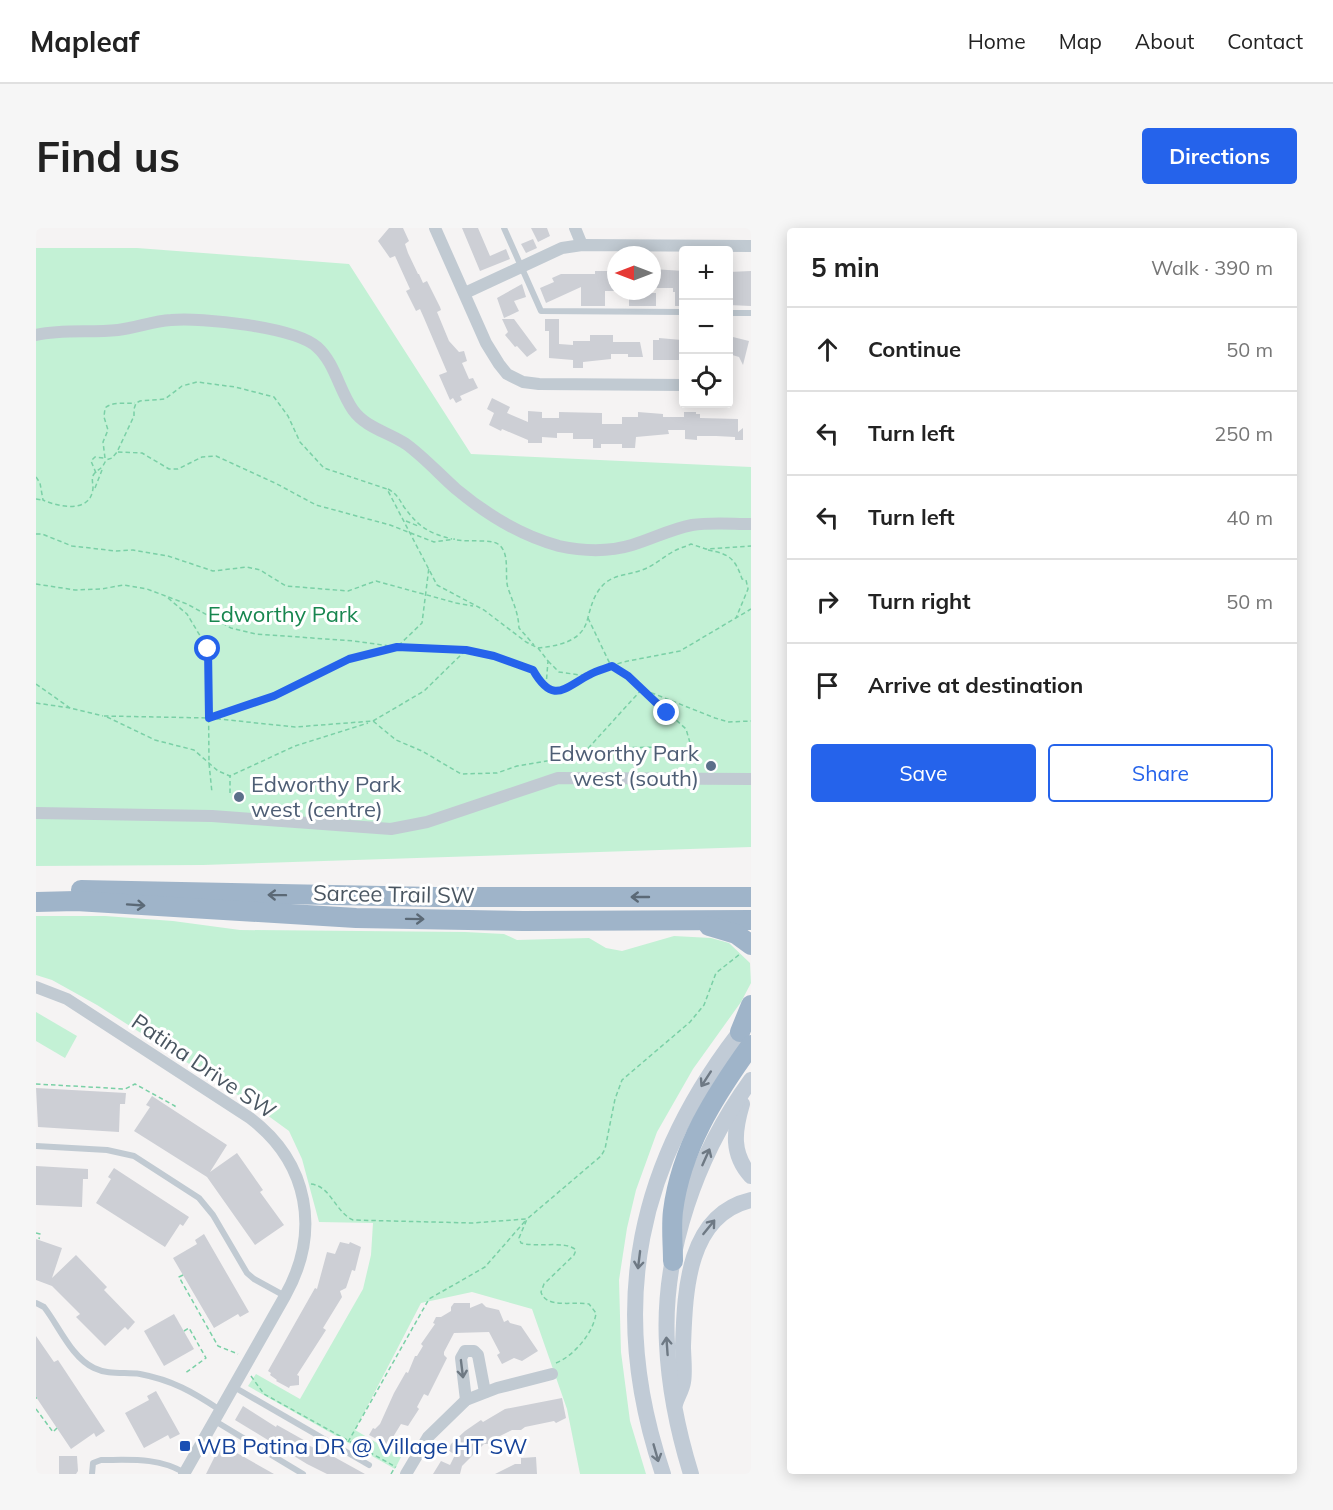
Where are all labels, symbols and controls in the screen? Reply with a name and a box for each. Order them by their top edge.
text: Mapleaf [30,24,139,59]
text: Home [968,28,1026,54]
text: Map [1059,28,1102,54]
text: About [1135,28,1194,54]
text: Contact [1227,28,1303,54]
button: Directions [1142,128,1297,184]
text: Find us [36,130,180,183]
north arrow [607,246,661,300]
map controls [679,246,733,408]
button: + [679,246,733,300]
text: 5 min [811,251,880,284]
text: Walk · 390 m [1151,255,1273,280]
button: − [679,300,733,354]
icon: ahead [811,333,844,366]
text: Continue [868,335,961,363]
text: 50 m [1226,337,1273,362]
button: locate [679,354,733,408]
icon: left [811,417,844,450]
text: Turn left [868,419,955,447]
text: 250 m [1214,421,1273,446]
icon: left [811,501,844,534]
text: Turn left [868,503,955,531]
text: 40 m [1226,505,1273,530]
icon: right [811,585,844,618]
text: Turn right [868,587,971,615]
text: 50 m [1226,589,1273,614]
park label: Edworthy Park [208,600,359,628]
route start [194,635,220,661]
icon: arrive [811,669,844,702]
text: Arrive at destination [868,671,1083,699]
route end [653,699,679,725]
place label: Edworthy Park west (south) [549,739,700,792]
button: Save [811,744,1036,802]
button: Share [1048,744,1273,802]
marker: Edworthy Park west (south) [704,759,718,773]
place label: Edworthy Park west (centre) [251,770,402,823]
marker: Edworthy Park west (centre) [232,790,246,804]
street label: Sarcee Trail SW [313,879,475,909]
one-way arrow [268,889,288,901]
one-way arrow [631,891,651,903]
one-way arrow [126,900,146,911]
one-way arrow [404,914,424,925]
street label: Patina Drive SW [126,1007,282,1125]
one-way arrow [699,1070,711,1087]
one-way arrow [700,1149,712,1167]
one-way arrow [703,1219,716,1235]
one-way arrow [633,1250,644,1270]
one-way arrow [662,1337,673,1357]
one-way arrow [457,1359,468,1379]
place label: WB Patina DR @ Village HT SW [197,1432,527,1460]
marker: WB Patina DR @ Village HT SW [178,1439,192,1453]
one-way arrow [651,1443,662,1462]

